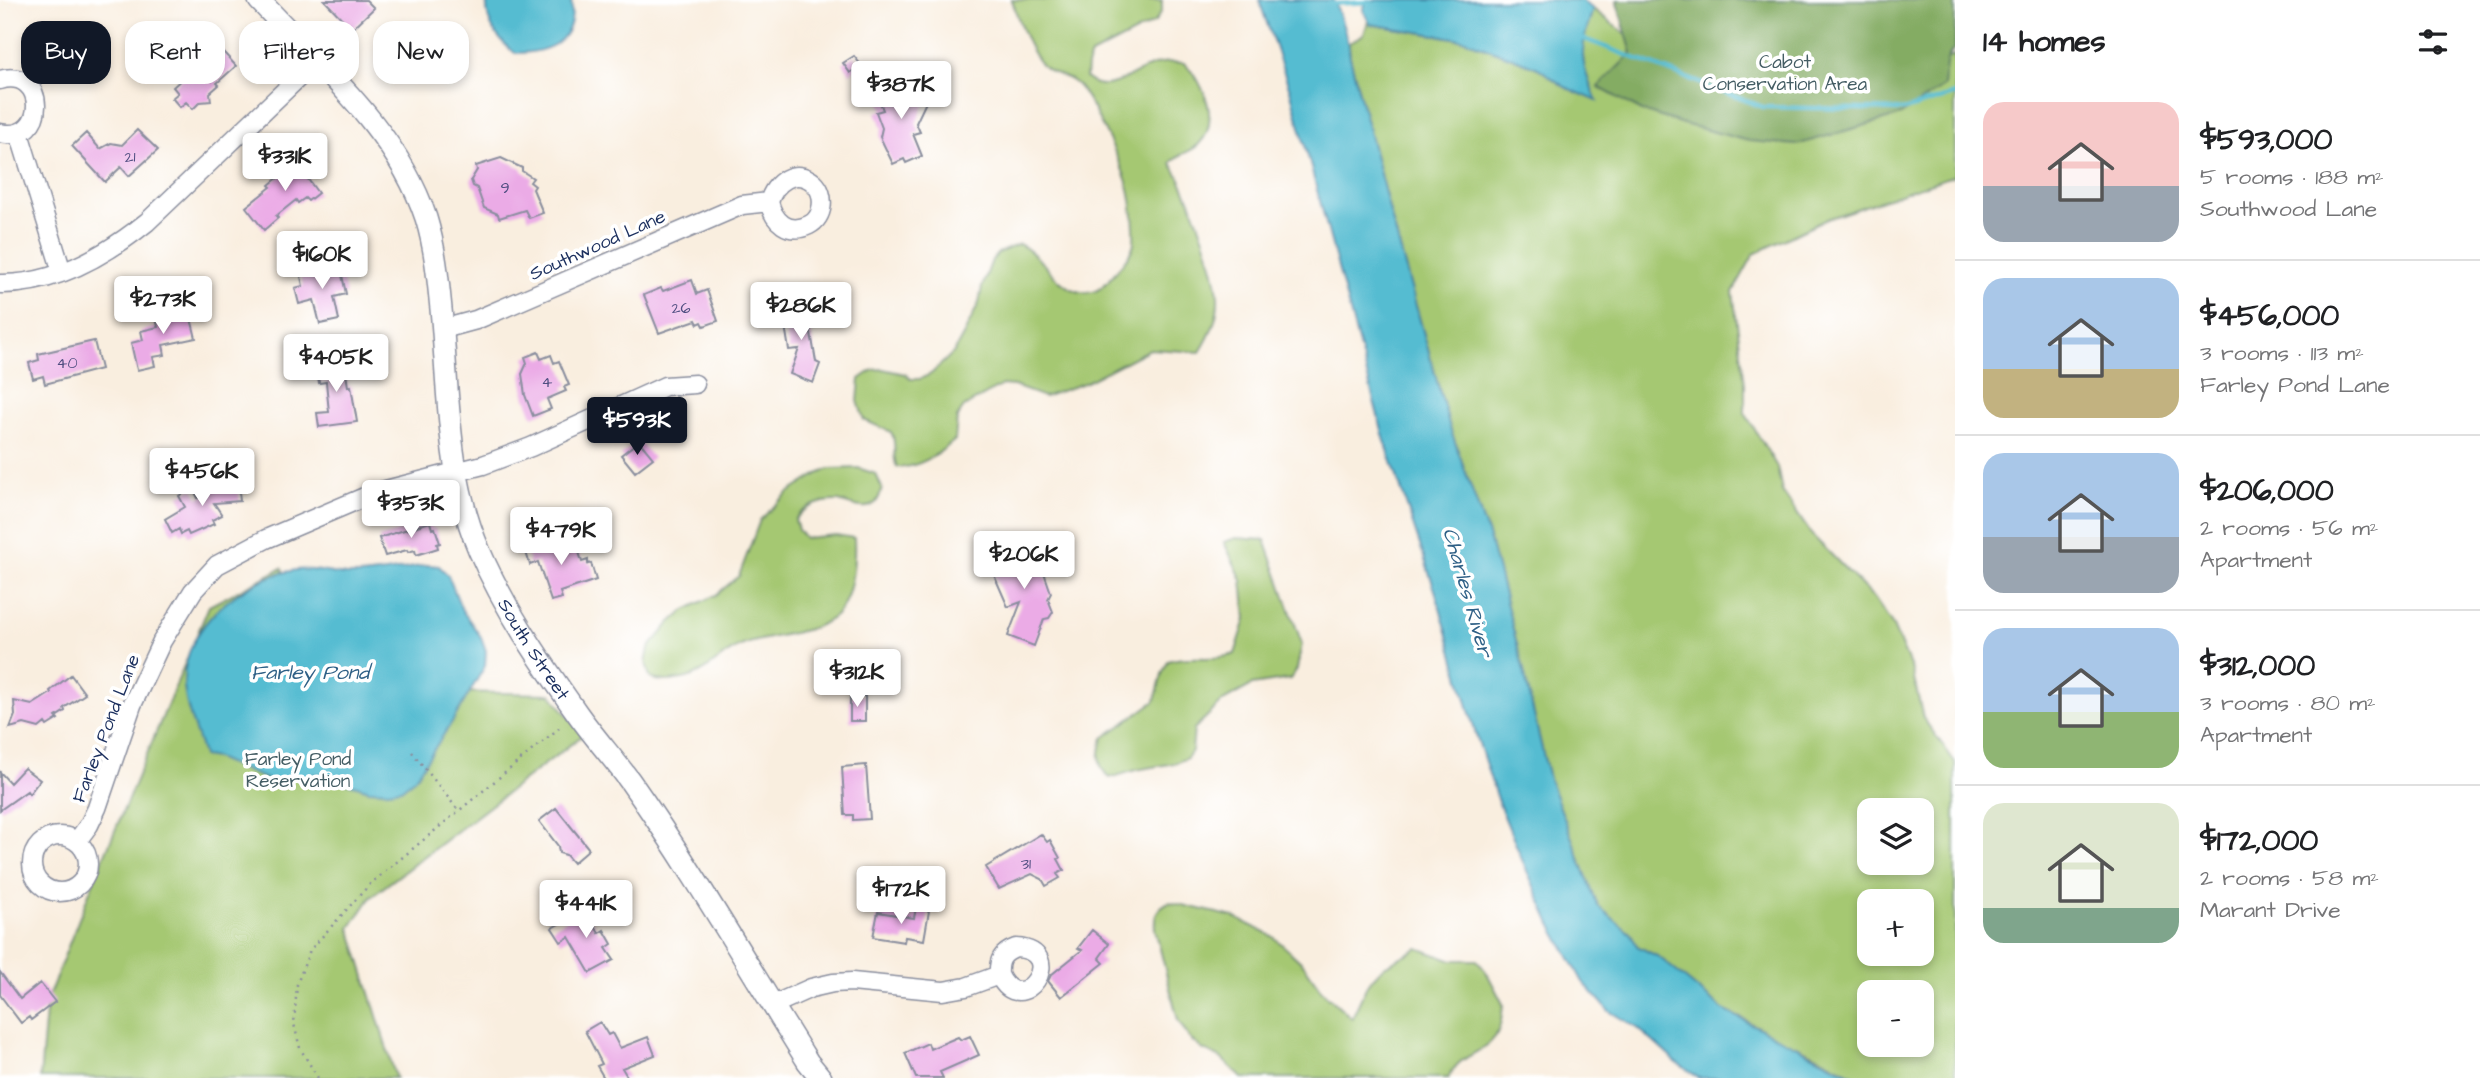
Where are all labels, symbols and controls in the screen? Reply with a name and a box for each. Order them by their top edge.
chip: Buy [21,21,111,84]
chip: Rent [125,21,225,84]
chip: Filters [239,21,359,84]
chip: New [373,21,469,84]
text: 14 homes [1983,21,2106,63]
icon: filters [2414,23,2452,61]
park label: Cabot Conservation Area [1703,49,1868,98]
pin: $387K [852,61,950,121]
text: $387K [867,68,935,100]
text: $593,000 [2200,119,2332,161]
icon: home [2039,130,2123,214]
pin: $331K [236,134,334,193]
text: $331K [258,140,312,172]
house number: 21 [124,146,136,168]
text: 5 rooms · 188 m² [2200,161,2384,193]
house number: 9 [500,177,510,199]
text: Southwood Lane [2200,193,2377,225]
street label: Southwood Lane [525,203,670,287]
pin: $160K [273,232,371,291]
text: $160K [293,238,351,270]
pin: $273K [114,276,212,336]
pin: $286K [752,282,850,342]
text: $273K [130,283,196,315]
text: $286K [766,289,836,321]
text: $456,000 [2200,295,2339,337]
house number: 26 [671,297,691,319]
icon: home [2039,306,2123,390]
pin: $405K [287,334,385,394]
text: 3 rooms · 113 m² [2200,337,2364,369]
text: $405K [299,341,373,373]
house number: 40 [57,352,77,374]
text: Farley Pond Lane [2200,369,2390,401]
house number: 4 [542,371,553,393]
pin: $593K [588,398,686,457]
text: $593K [603,404,671,436]
pin: $456K [153,448,251,508]
text: $456K [165,455,239,487]
text: $206,000 [2200,470,2334,512]
pin: $353K [362,480,460,540]
icon: home [2039,481,2123,565]
text: $353K [378,487,444,519]
pin: $479K [512,508,610,567]
text: 2 rooms · 56 m² [2200,512,2378,544]
text: $479K [526,514,596,546]
water label: Charles River [1435,524,1500,662]
pin: $206K [975,532,1073,591]
text: $206K [990,538,1058,570]
text: Apartment [2200,544,2312,576]
street label: South Street [490,594,576,706]
text: $312,000 [2200,645,2315,687]
street label: Farley Pond Lane [66,650,148,807]
pin: $312K [808,650,906,709]
text: $312K [830,656,884,688]
icon: home [2039,656,2123,740]
water label: Farley Pond [251,658,373,688]
text: 3 rooms · 80 m² [2200,687,2376,719]
text: Apartment [2200,719,2312,751]
park label: Farley Pond Reservation [245,746,352,795]
map controls [1857,798,1934,1057]
button: layers [1857,798,1934,875]
text: $172,000 [2200,820,2318,862]
icon: home [2039,831,2123,915]
house number: 31 [1021,853,1031,875]
text: 2 rooms · 58 m² [2200,862,2379,894]
pin: $172K [852,866,950,926]
text: $172K [873,873,929,905]
pin: $441K [537,880,635,940]
text: $441K [556,887,616,919]
button: + [1857,889,1934,966]
text: Marant Drive [2200,894,2341,926]
button: − [1857,980,1934,1057]

